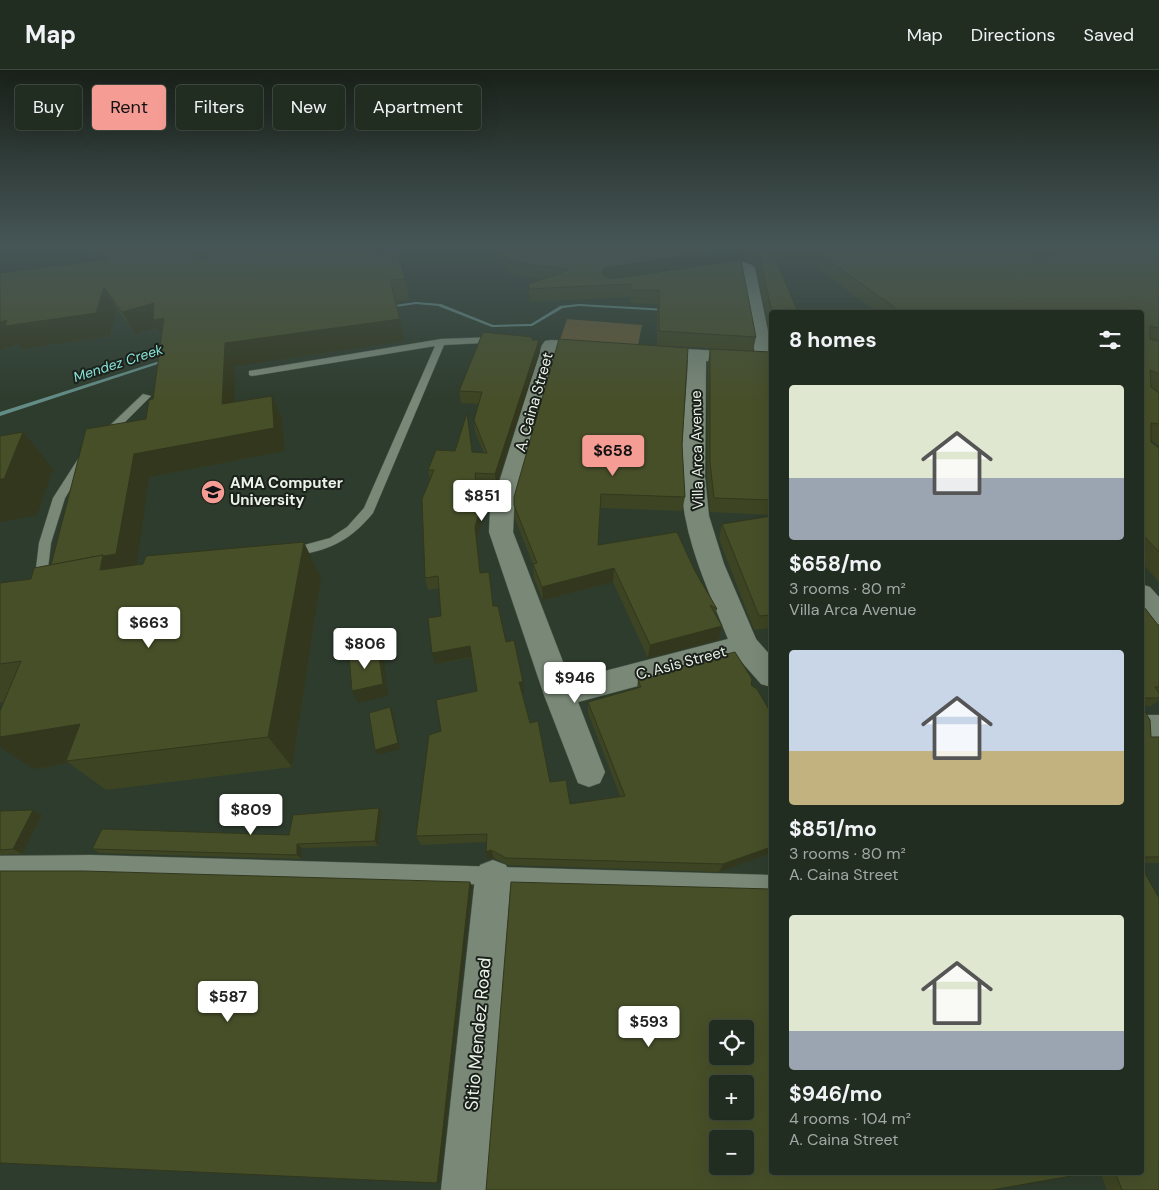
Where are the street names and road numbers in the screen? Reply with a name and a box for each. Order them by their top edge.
street label: A. Caina Street [510,350,558,454]
street label: Villa Arca Avenue [686,390,708,510]
street label: C. Asis Street [634,641,729,685]
street label: Sitio Mendez Road [459,956,497,1112]

